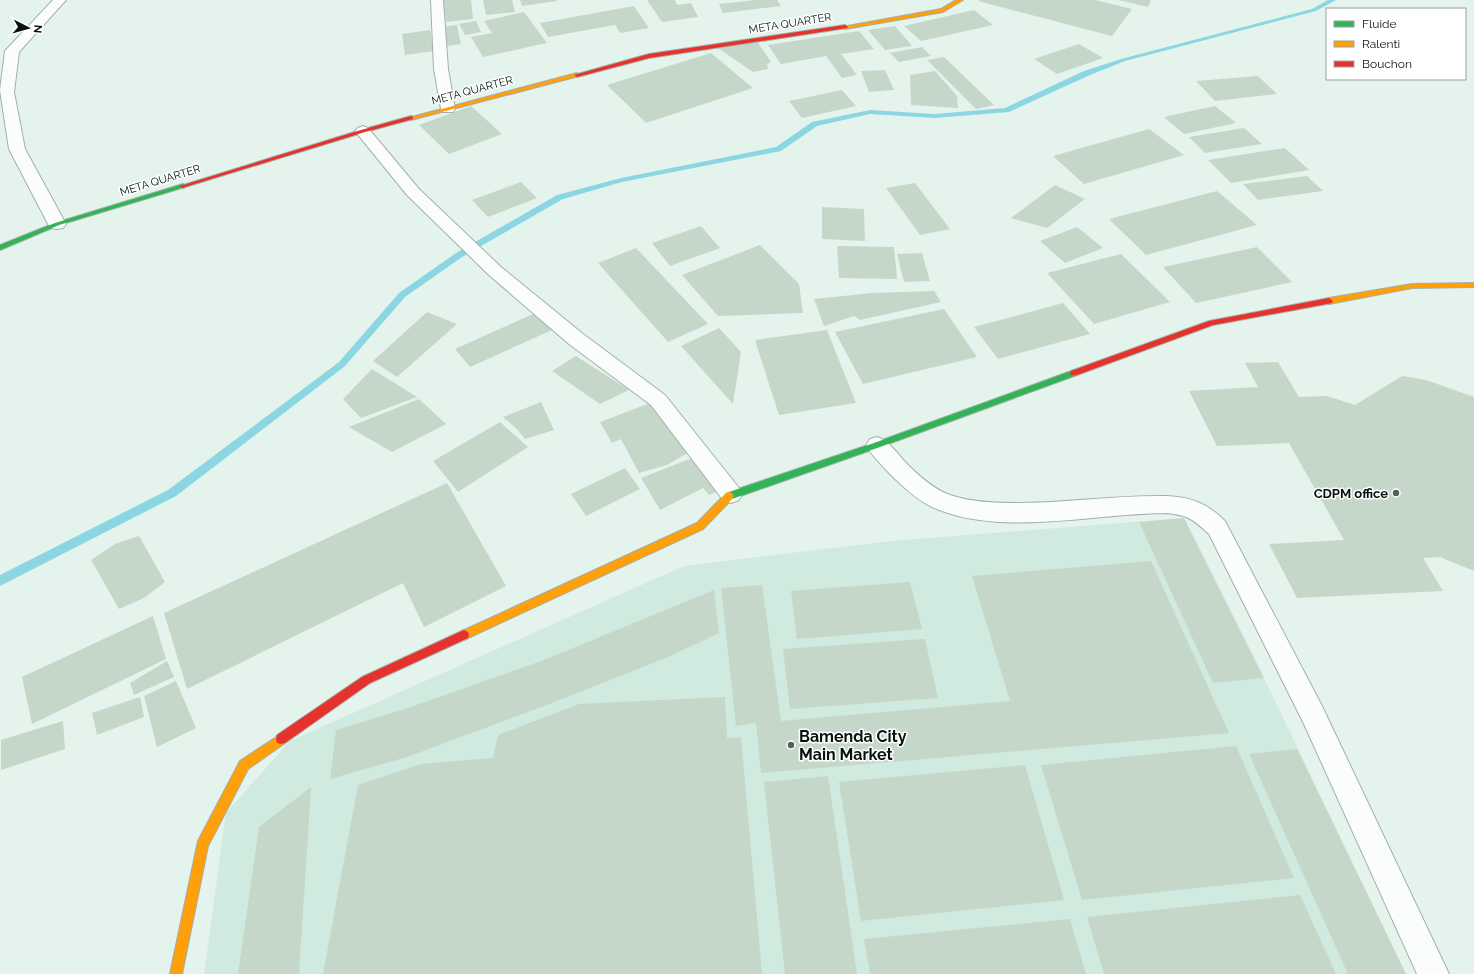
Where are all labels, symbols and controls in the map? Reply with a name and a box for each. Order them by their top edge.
north arrow [8,8,48,48]
legend [1326,8,1466,80]
street label: META QUARTER [748,11,832,36]
text: Fluide [1362,17,1397,31]
text: N [31,24,44,34]
text: Ralenti [1362,37,1400,51]
text: Bouchon [1362,57,1412,71]
street label: META QUARTER [430,73,514,108]
street label: META QUARTER [118,162,202,199]
place label: CDPM office [1314,486,1388,501]
marker: CDPM office [1391,488,1401,498]
place label: Bamenda City Main Market [799,727,907,764]
marker: Bamenda City Main Market [786,740,796,750]

